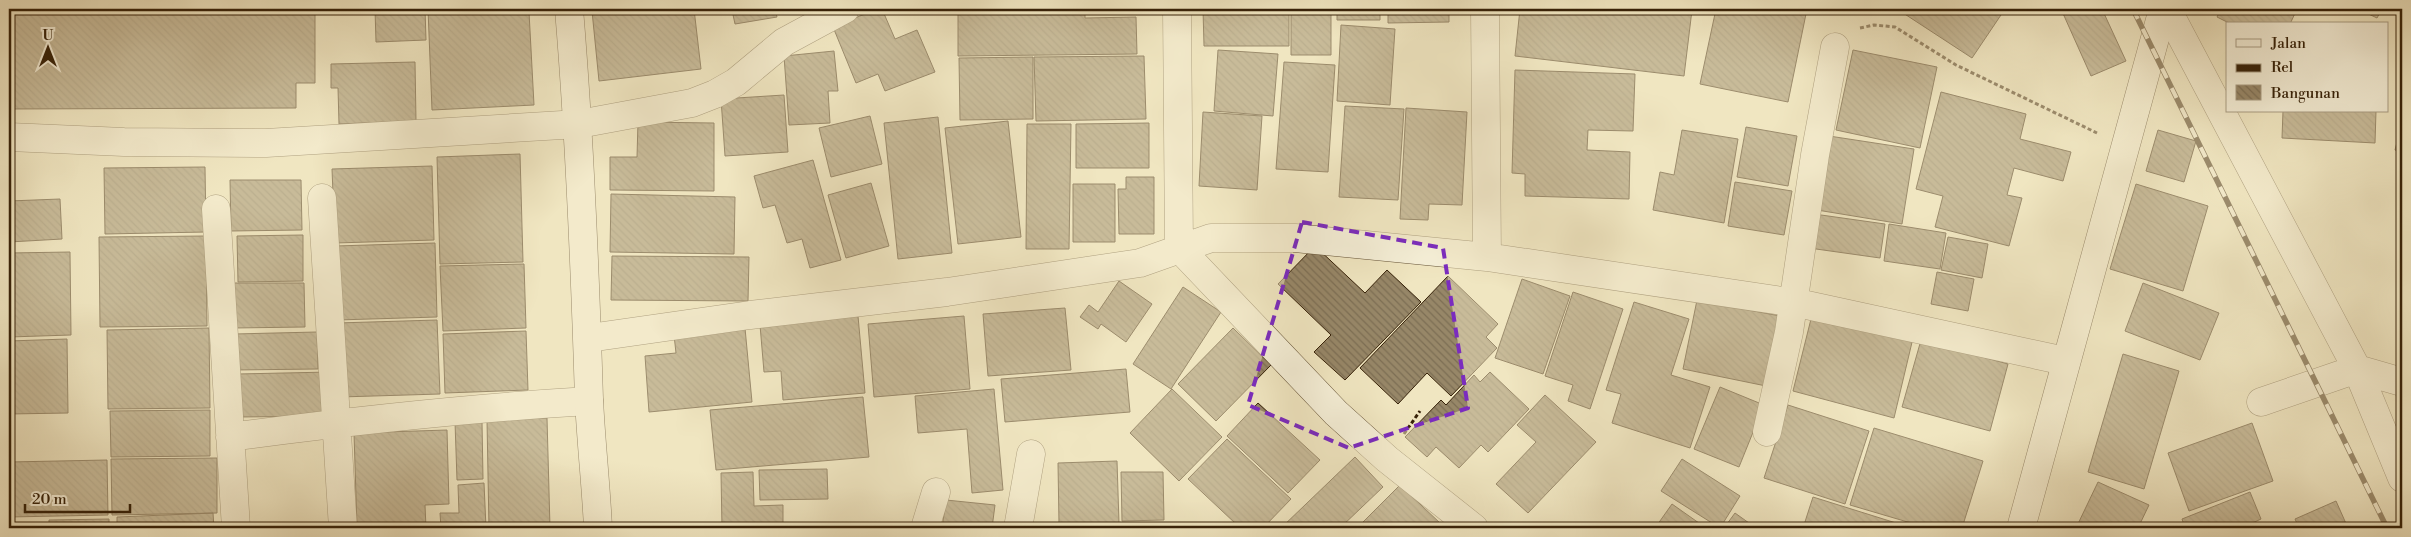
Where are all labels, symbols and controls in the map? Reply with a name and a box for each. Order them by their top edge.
north arrow [22,22,72,72]
legend [2226,22,2388,112]
text: U [43,27,54,45]
text: Jalan [2270,34,2306,53]
text: Rel [2271,58,2294,77]
text: Bangunan [2270,84,2340,103]
scale bar [25,482,130,514]
text: 20 m [32,490,67,509]

